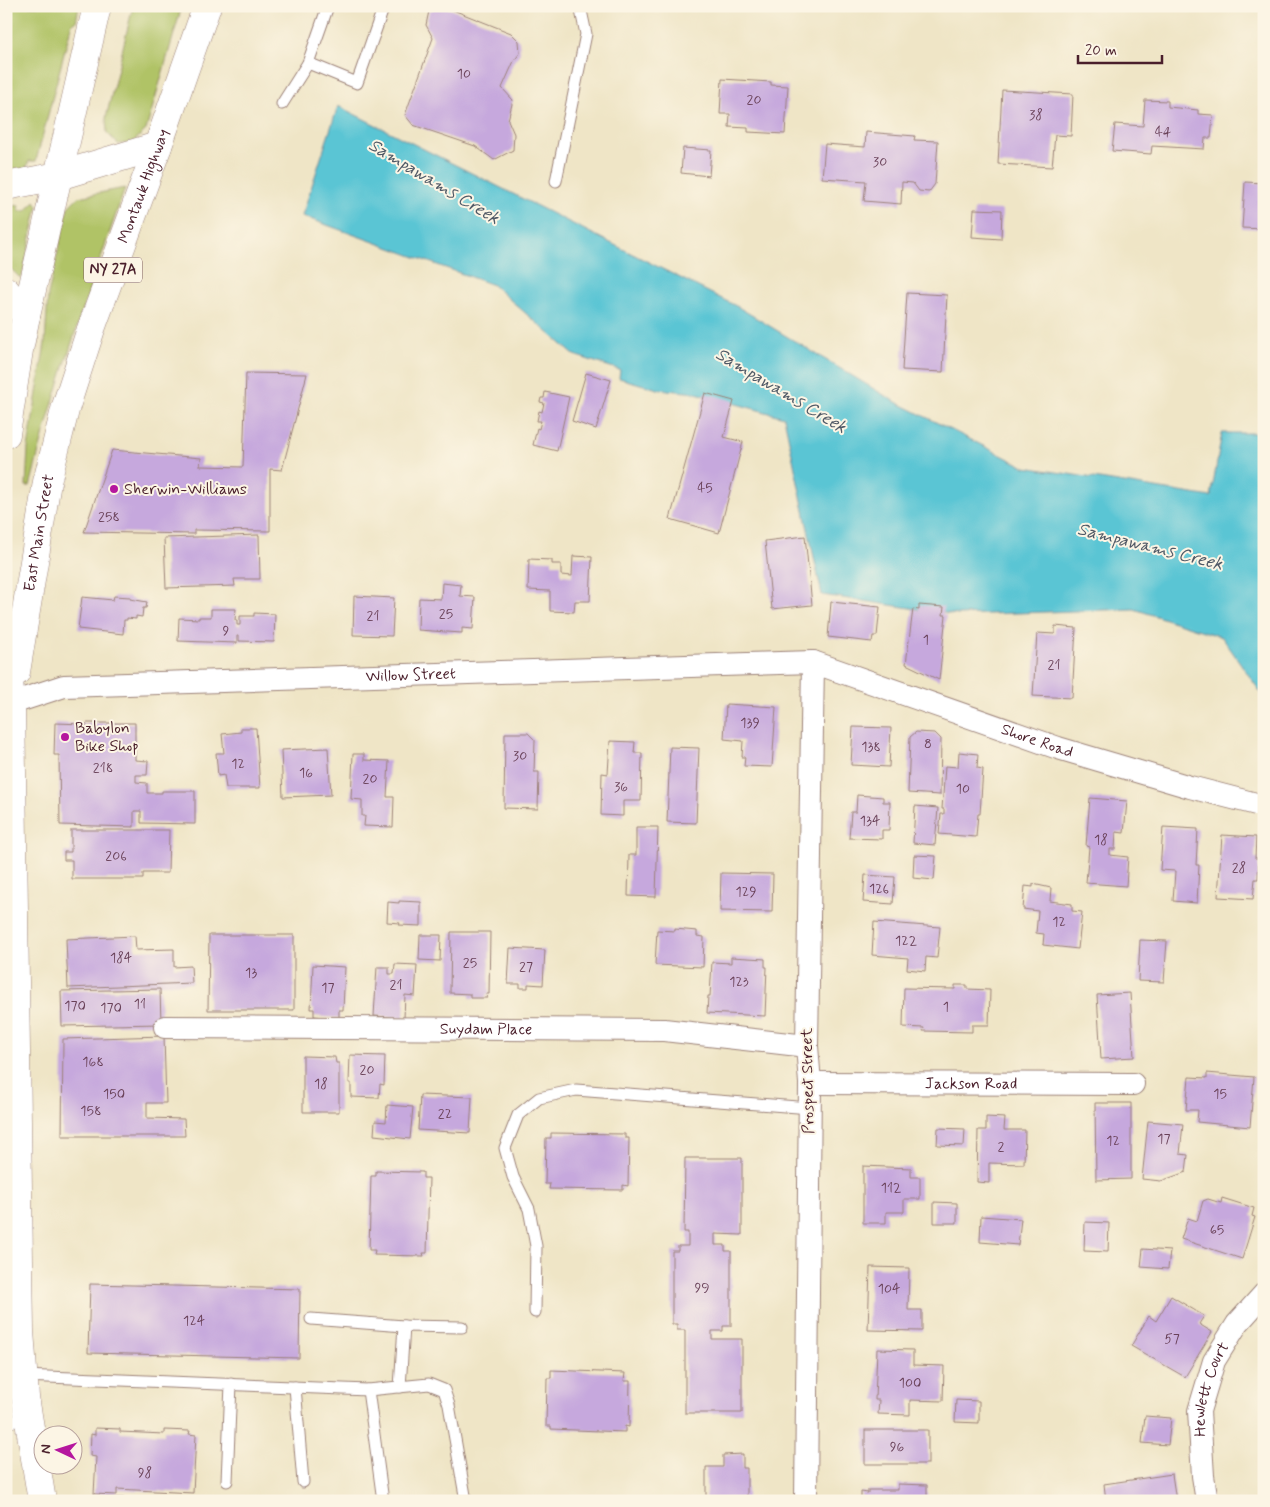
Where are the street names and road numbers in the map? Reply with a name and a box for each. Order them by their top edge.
street label: Montauk Highway [113,126,174,246]
road number: NY 27A [84,258,142,282]
street label: East Main Street [19,471,59,593]
street label: Willow Street [365,663,456,687]
street label: Shore Road [998,718,1076,762]
street label: Suydam Place [440,1018,532,1040]
street label: Prospect Street [797,1027,819,1134]
street label: Jackson Road [925,1073,1017,1094]
street label: Hewlett Court [1188,1338,1234,1437]

